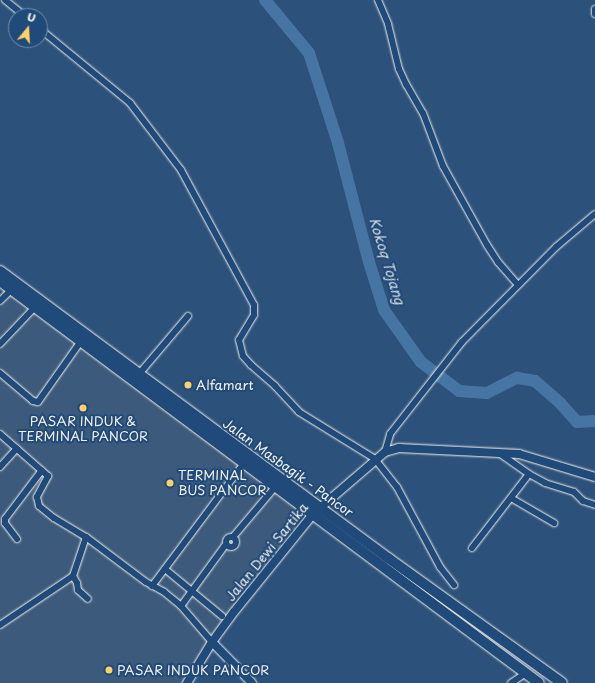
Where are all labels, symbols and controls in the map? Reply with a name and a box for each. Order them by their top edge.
north arrow [8,8,48,48]
text: U [25,8,38,26]
water label: Kokoq Tojang [366,216,408,306]
place label: Alfamart [196,377,254,393]
marker: Alfamart [183,380,193,390]
marker: PASAR INDUK & TERMINAL PANCOR [78,403,88,413]
place label: PASAR INDUK & TERMINAL PANCOR [18,414,148,445]
street label: Jalan Masbagik - Pancor [220,415,356,521]
place label: TERMINAL BUS PANCOR [178,468,266,499]
marker: TERMINAL BUS PANCOR [165,478,175,488]
street label: Jalan Dewi Sartika [223,500,311,604]
place label: PASAR INDUK PANCOR [117,662,271,678]
marker: PASAR INDUK PANCOR [104,665,114,675]

